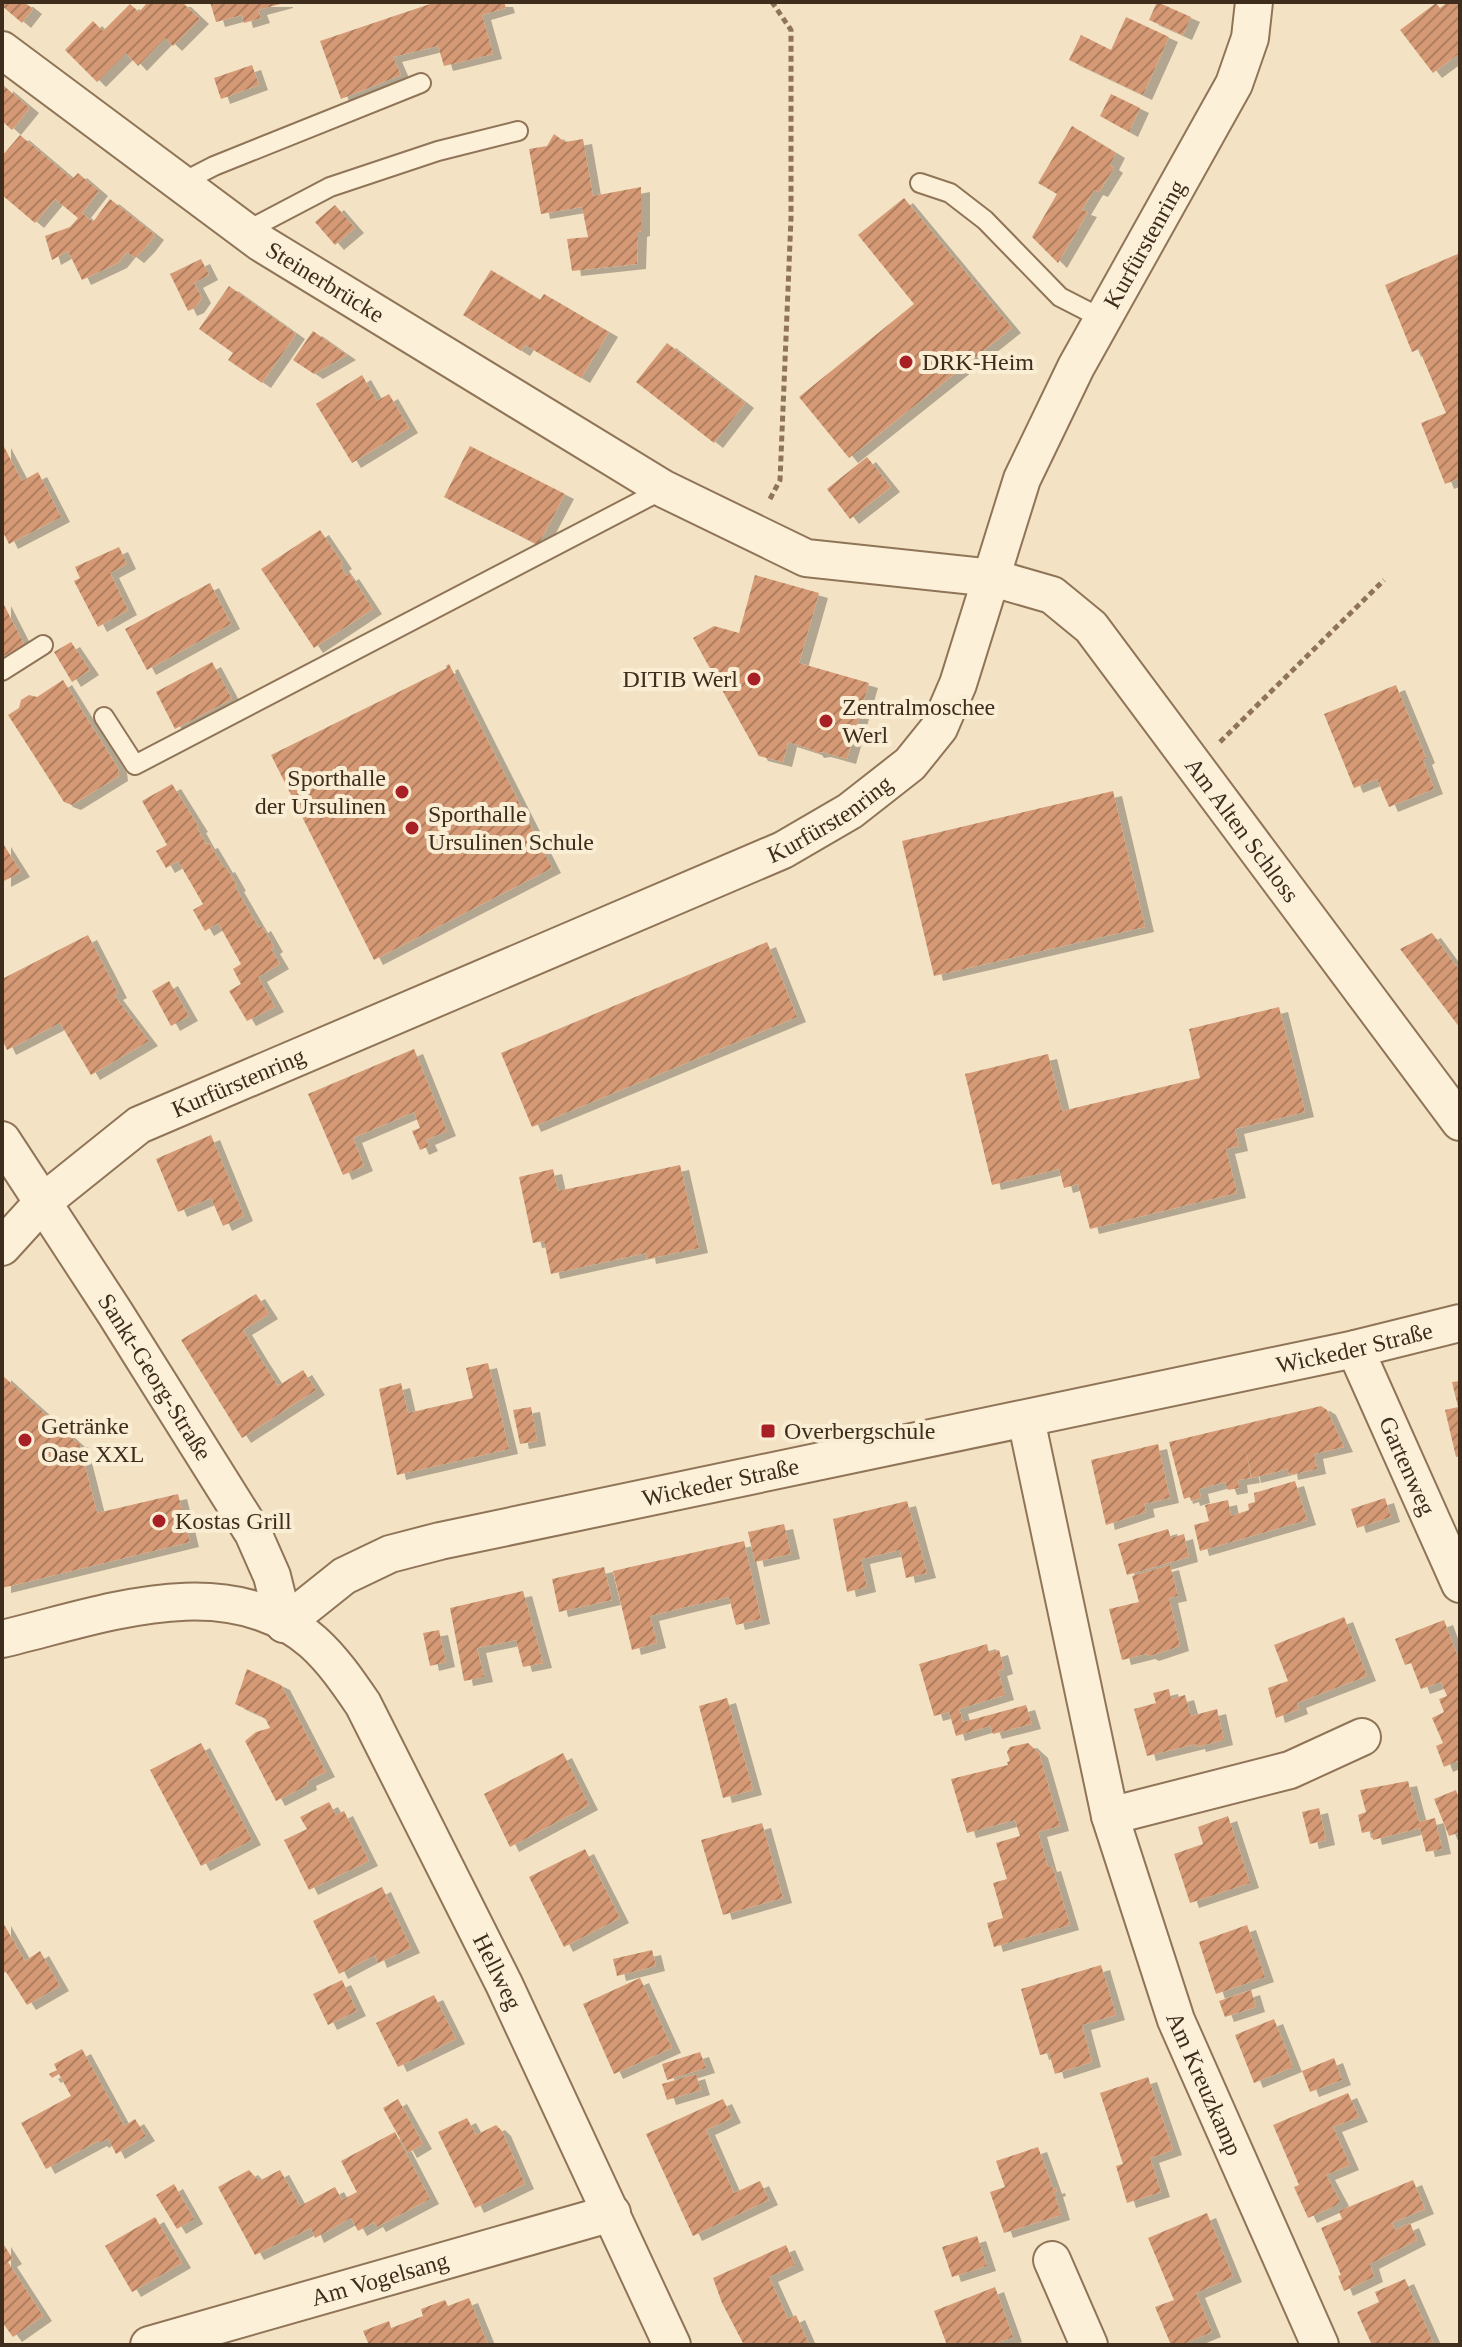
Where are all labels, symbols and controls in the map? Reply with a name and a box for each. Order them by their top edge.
street label: Kurfürstenring [1099,175,1191,313]
street label: Steinerbrücke [261,236,389,328]
place label: DRK-Heim [922,349,1034,375]
marker: DRK-Heim [897,353,915,371]
place label: DITIB Werl [622,666,738,692]
marker: DITIB Werl [745,670,763,688]
place label: Zentralmoschee Werl [842,694,995,748]
marker: Zentralmoschee Werl [817,712,835,730]
street label: Am Alten Schloss [1180,753,1304,907]
place label: Sporthalle der Ursulinen [255,765,386,819]
street label: Kurfürstenring [764,770,897,868]
marker: Sporthalle der Ursulinen [393,783,411,801]
place label: Sporthalle Ursulinen Schule [428,801,594,855]
marker: Sporthalle Ursulinen Schule [403,819,421,837]
street label: Kurfürstenring [168,1043,309,1123]
street label: Sankt-Georg-Straße [93,1289,217,1465]
street label: Wickeder Straße [1274,1317,1435,1378]
street label: Gartenweg [1374,1412,1441,1519]
place label: Getränke Oase XXL [41,1413,144,1467]
place label: Overbergschule [784,1418,936,1444]
marker: Overbergschule [759,1422,777,1440]
marker: Getränke Oase XXL [16,1431,34,1449]
street label: Wickeder Straße [640,1453,801,1511]
place label: Kostas Grill [175,1508,292,1534]
marker: Kostas Grill [150,1512,168,1530]
street label: Hellweg [468,1929,527,2014]
street label: Am Kreuzkamp [1161,2008,1247,2159]
street label: Am Vogelsang [308,2247,451,2311]

